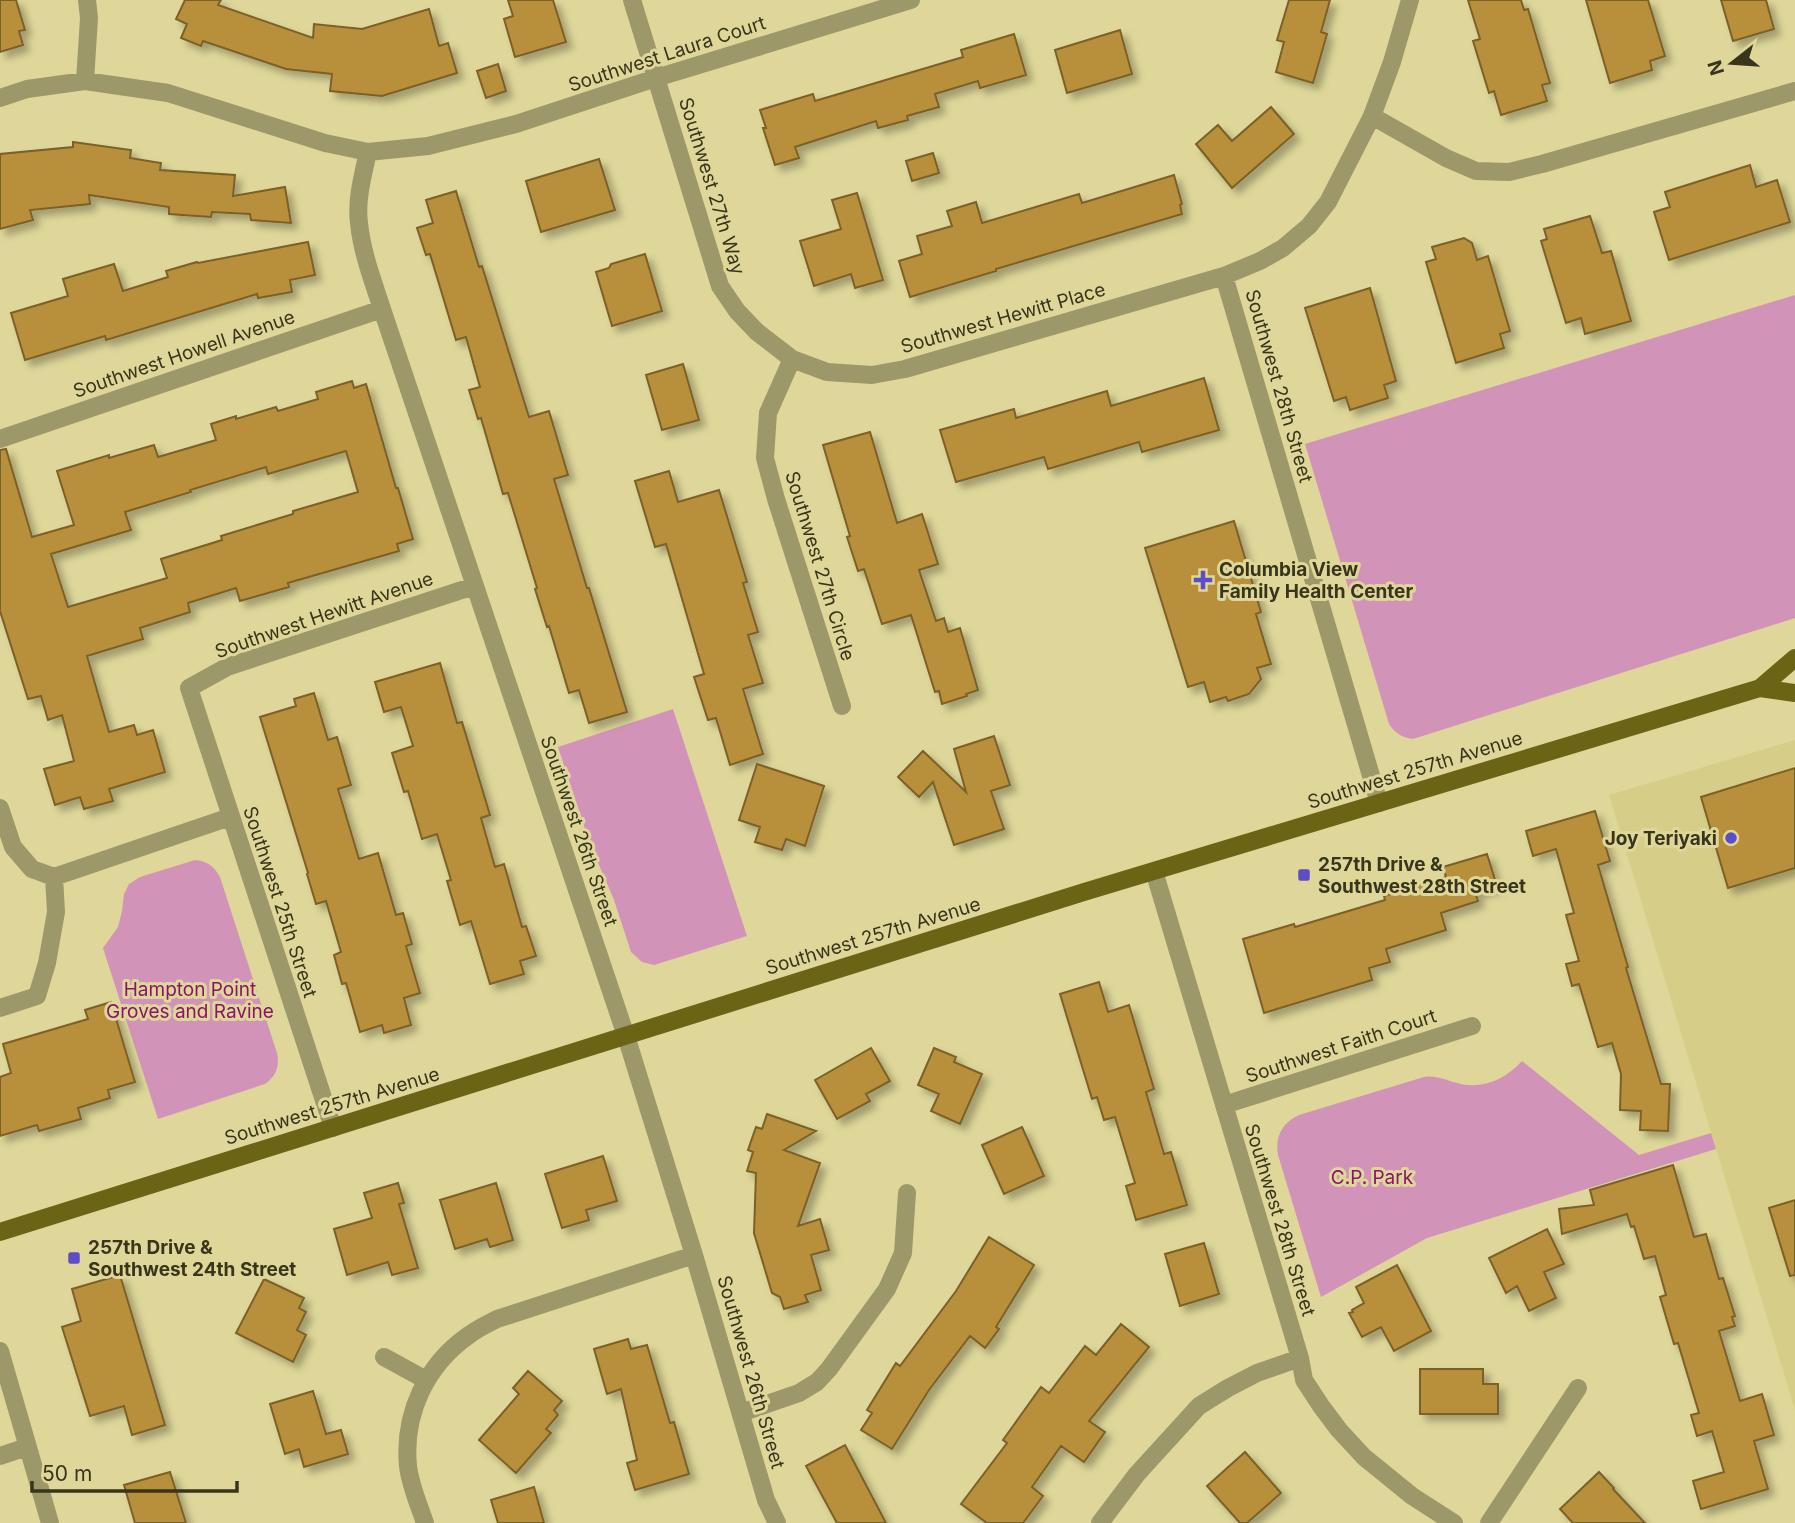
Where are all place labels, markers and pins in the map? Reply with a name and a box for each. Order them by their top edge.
place label: Columbia View Family Health Center [1219,558,1413,603]
marker: Columbia View Family Health Center [1193,570,1213,590]
place label: Joy Teriyaki [1605,827,1717,850]
marker: Joy Teriyaki [1723,830,1739,846]
place label: 257th Drive & Southwest 28th Street [1318,853,1526,898]
marker: 257th Drive & Southwest 28th Street [1296,867,1312,883]
place label: 257th Drive & Southwest 24th Street [88,1236,296,1281]
marker: 257th Drive & Southwest 24th Street [66,1250,82,1266]

